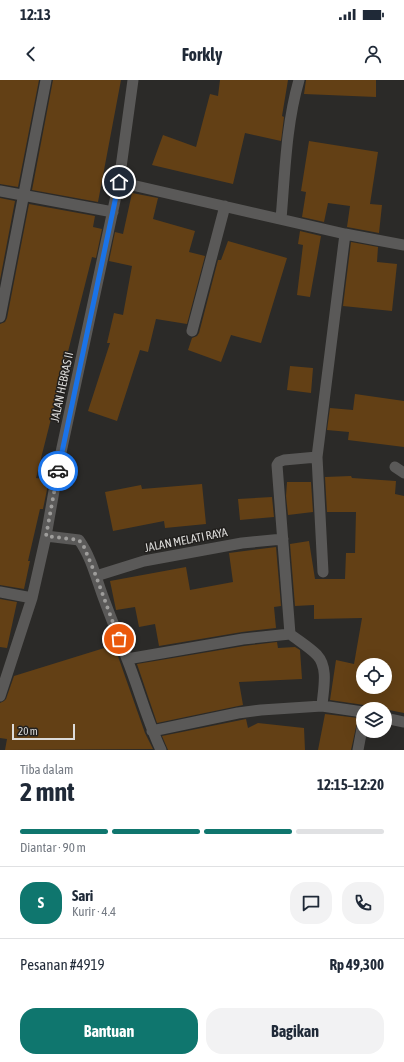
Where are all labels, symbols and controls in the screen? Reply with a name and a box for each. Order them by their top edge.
text: 12:13 [20,6,51,23]
icon: back [20,43,42,65]
icon: person [362,43,384,65]
text: Forkly [182,44,222,65]
pin [102,165,136,199]
icon: home [108,171,130,193]
street label: JALAN HEBRAS II [48,351,76,423]
courier [38,451,78,491]
icon: car [47,460,69,482]
street label: JALAN MELATI RAYA [143,525,229,555]
pin [102,622,136,656]
icon: bag [108,628,130,650]
map controls [356,658,392,738]
button: locate [356,658,392,694]
button: layers [356,702,392,738]
scale bar [12,722,75,741]
text: 20 m [18,725,38,737]
text: Tiba dalam [20,762,73,777]
text: 12:15–12:20 [317,776,384,793]
text: 2 mnt [20,777,75,807]
text: Diantar · 90 m [20,840,86,855]
button: chat [290,882,332,924]
button: phone [342,882,384,924]
text: Sari [72,887,93,904]
text: S [38,894,44,911]
text: Kurir · 4.4 [72,904,116,919]
text: Pesanan #4919 [20,956,105,973]
text: Rp 49,300 [329,956,384,973]
button: Bantuan [20,1008,198,1054]
button: Bagikan [206,1008,384,1054]

